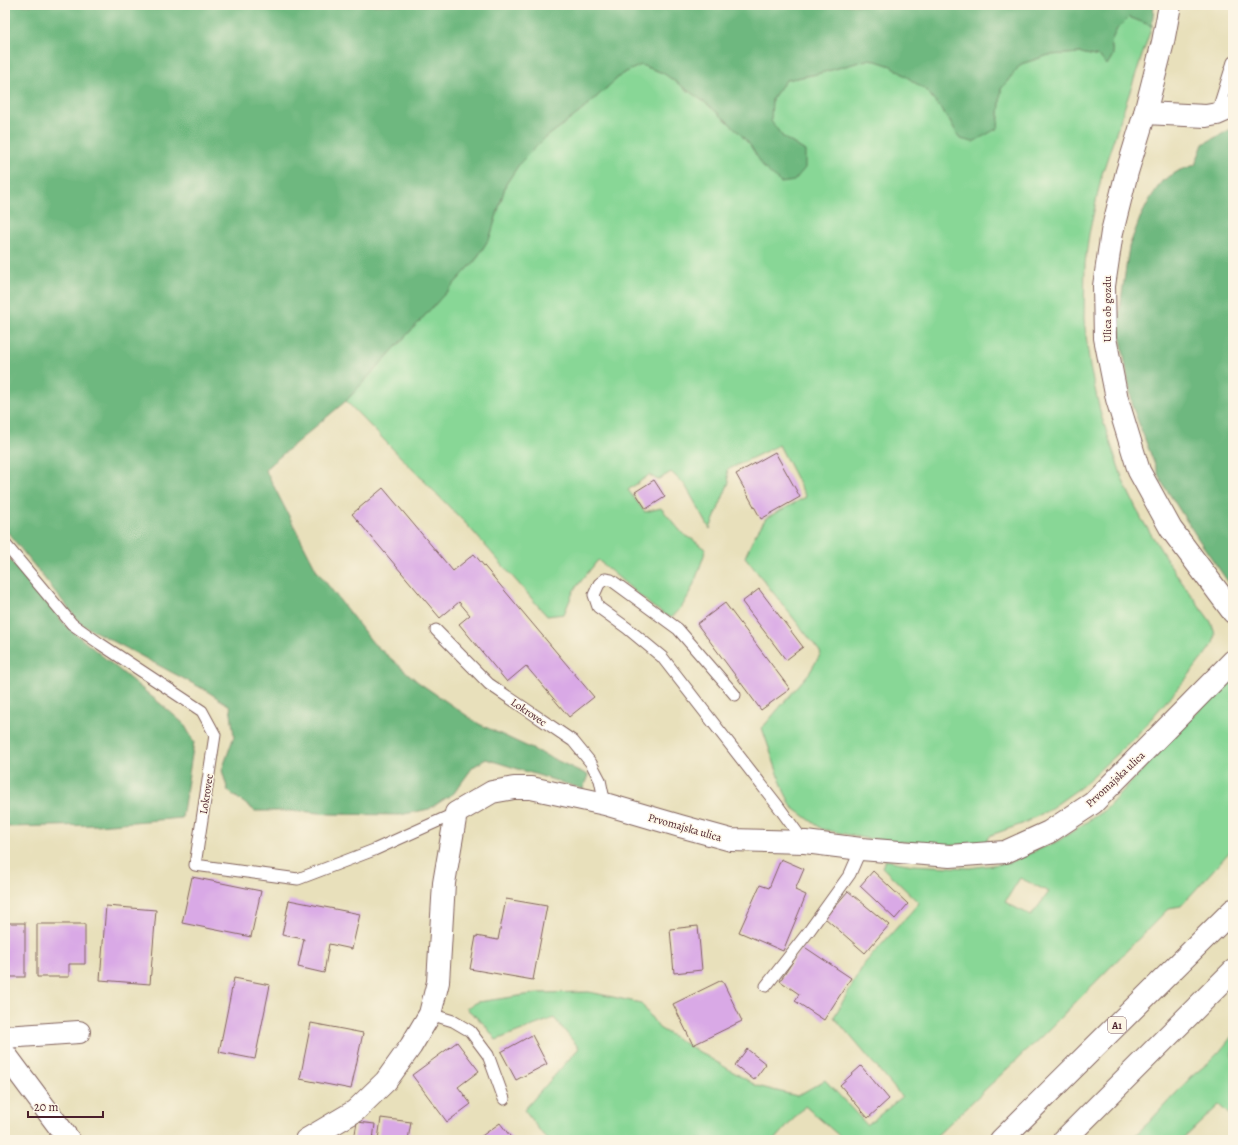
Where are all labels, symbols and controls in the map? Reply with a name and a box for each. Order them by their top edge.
street label: Ulica ob gozdu [1100,276,1115,342]
street label: Lokrovec [508,695,550,730]
street label: Prvomajska ulica [1082,747,1149,811]
street label: Lokrovec [196,773,217,815]
street label: Prvomajska ulica [646,810,724,845]
road number: A1 [1108,1017,1126,1033]
scale bar [28,1093,103,1119]
text: 20 m [34,1099,58,1115]

